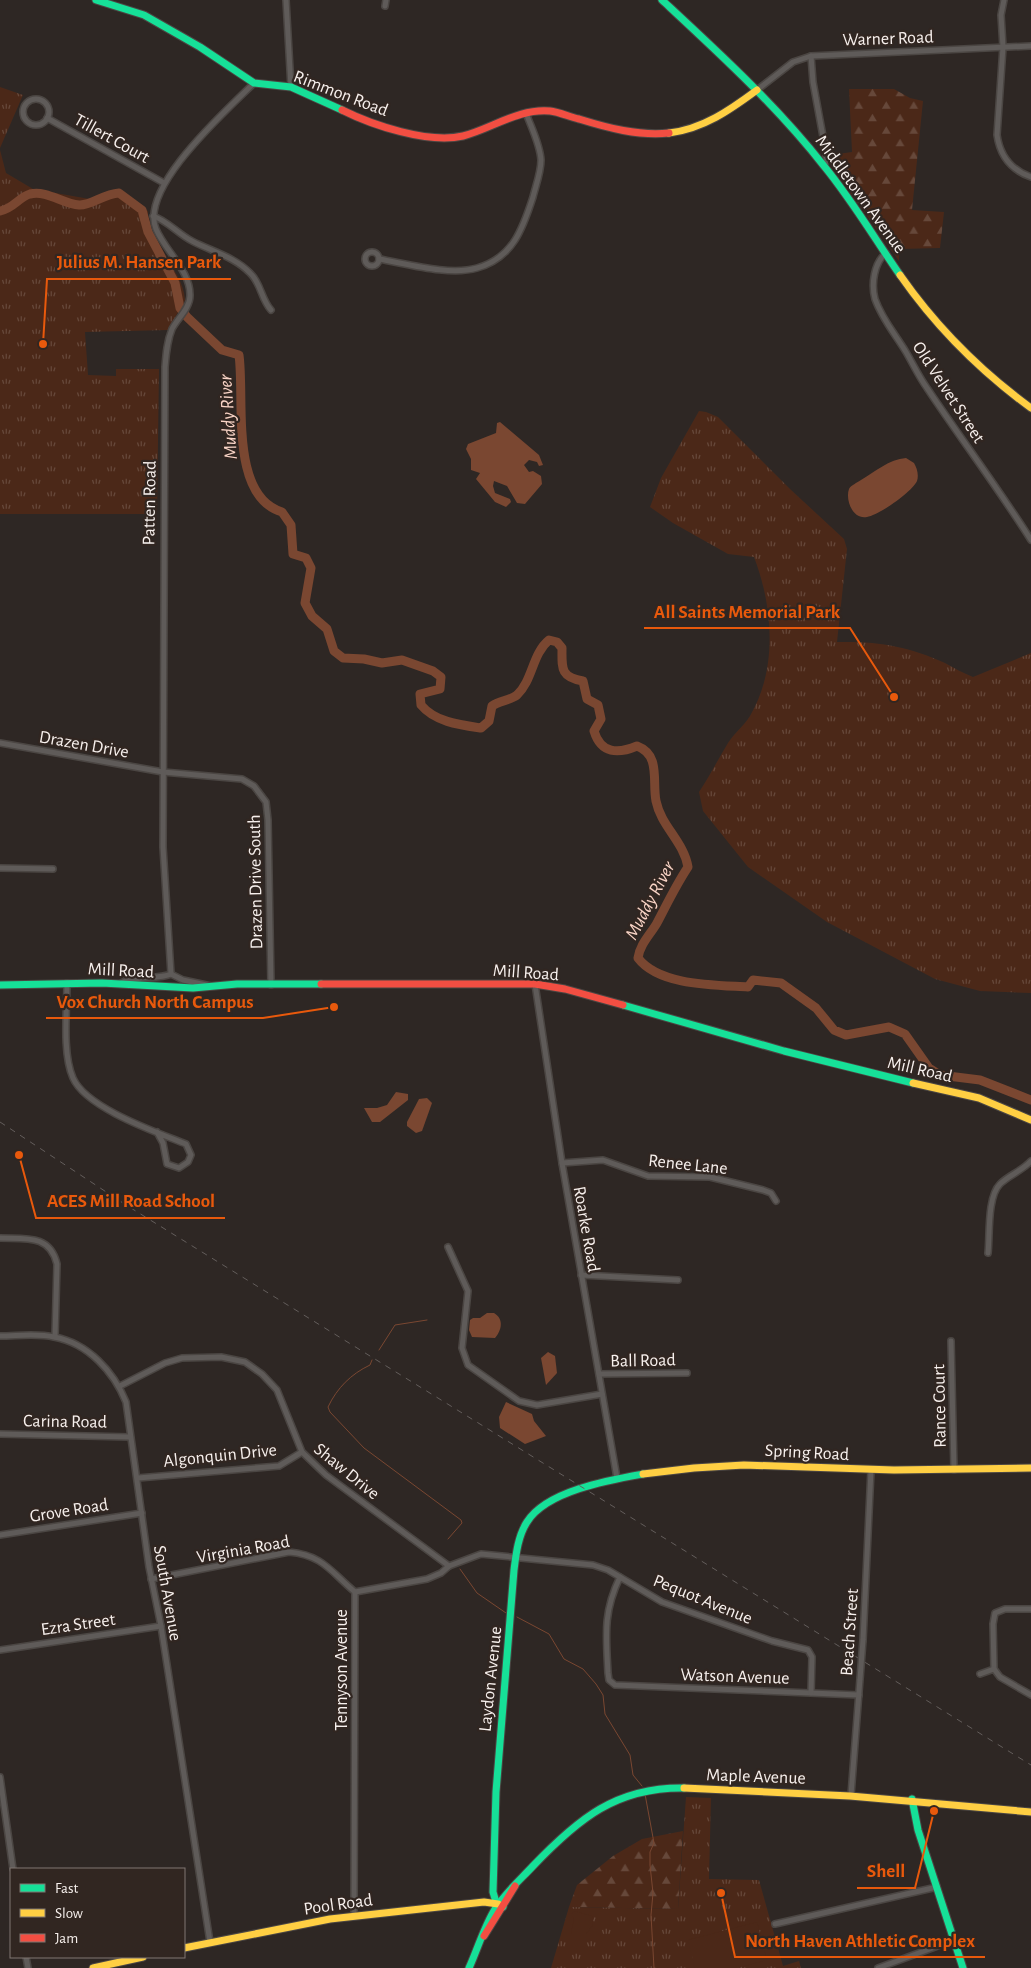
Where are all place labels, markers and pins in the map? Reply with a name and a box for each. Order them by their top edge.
callout: Julius M. Hansen Park [47,245,231,279]
callout: All Saints Memorial Park [644,594,850,628]
callout: Vox Church North Campus [46,984,263,1018]
callout: ACES Mill Road School [36,1184,225,1218]
callout: Shell [857,1854,915,1888]
callout: North Haven Athletic Complex [735,1923,985,1957]

